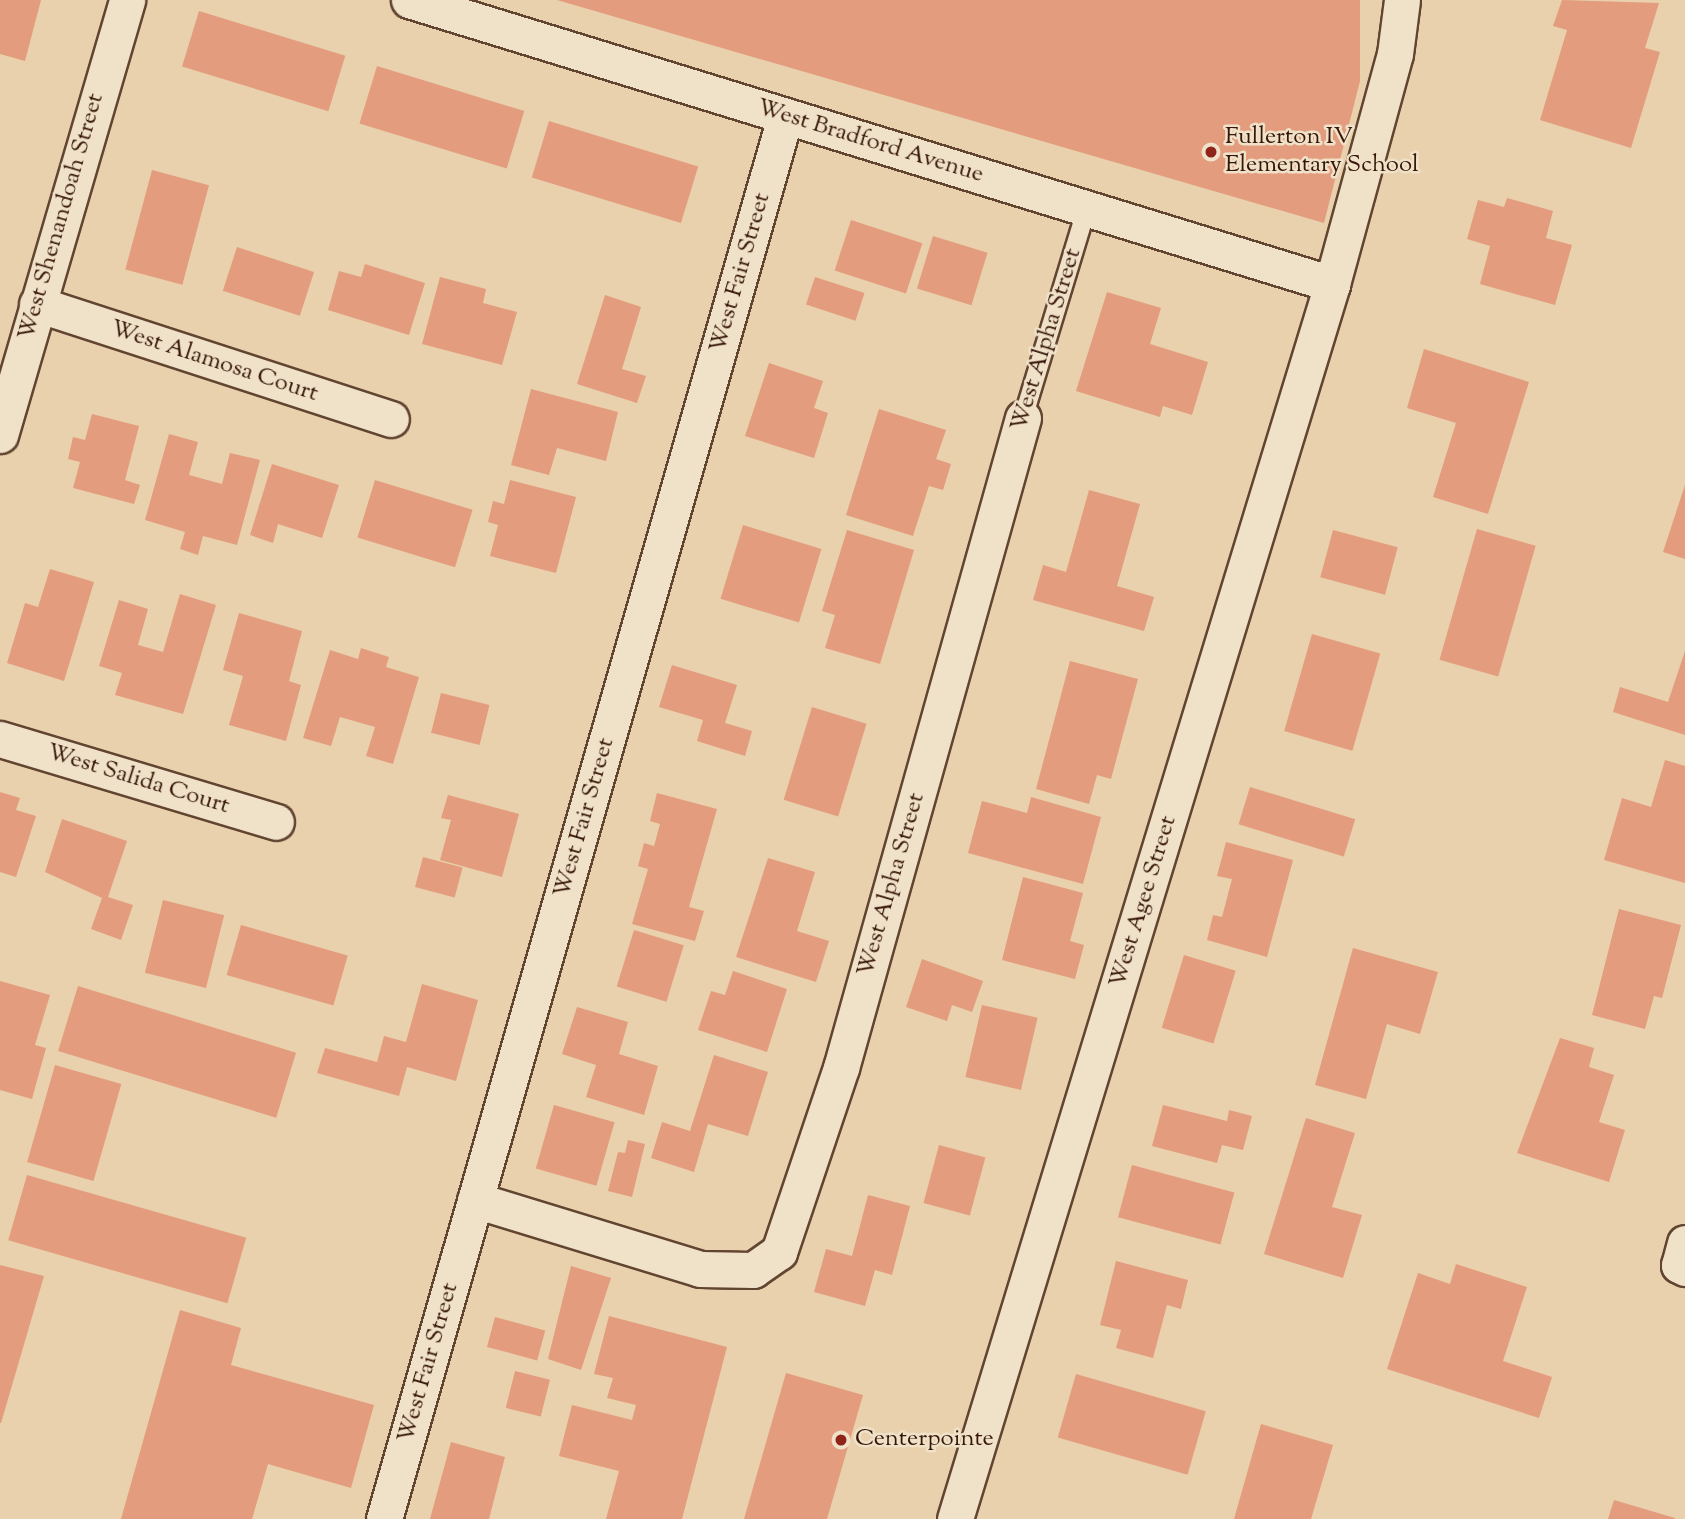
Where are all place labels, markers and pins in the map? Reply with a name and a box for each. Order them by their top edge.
place label: Fullerton IV Elementary School [1225,124,1419,180]
marker: Fullerton IV Elementary School [1203,144,1219,160]
place label: Centerpointe [855,1426,994,1454]
marker: Centerpointe [833,1432,849,1448]

